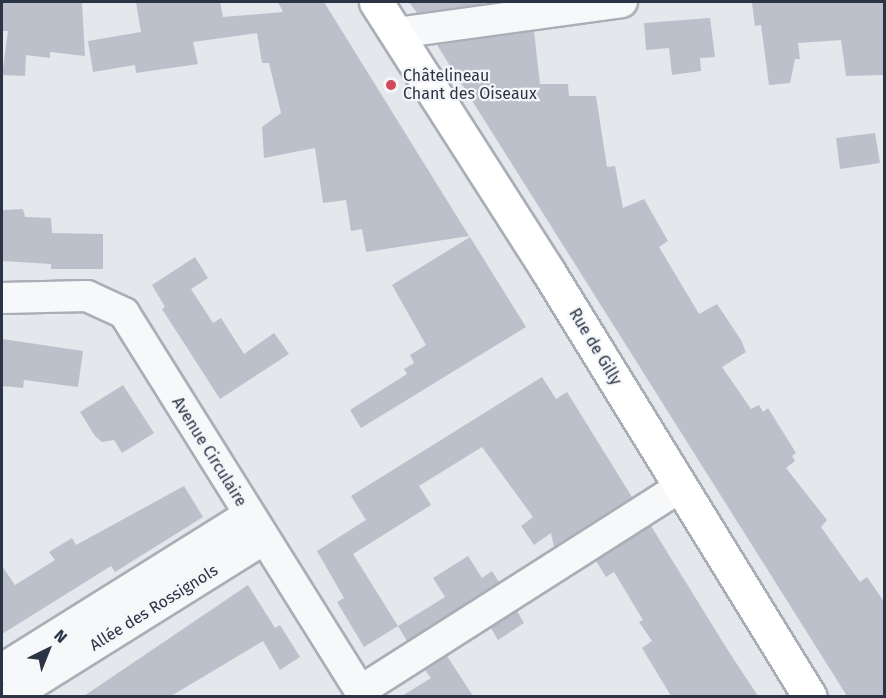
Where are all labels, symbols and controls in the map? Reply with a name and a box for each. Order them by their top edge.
place label: Châtelineau Chant des Oiseaux [403,66,537,104]
marker: Châtelineau Chant des Oiseaux [384,78,398,92]
street label: Rue de Gilly [565,305,625,389]
street label: Avenue Circulaire [168,394,250,510]
street label: Allée des Rossignols [86,561,222,655]
north arrow [18,620,78,680]
text: N [50,626,71,647]

